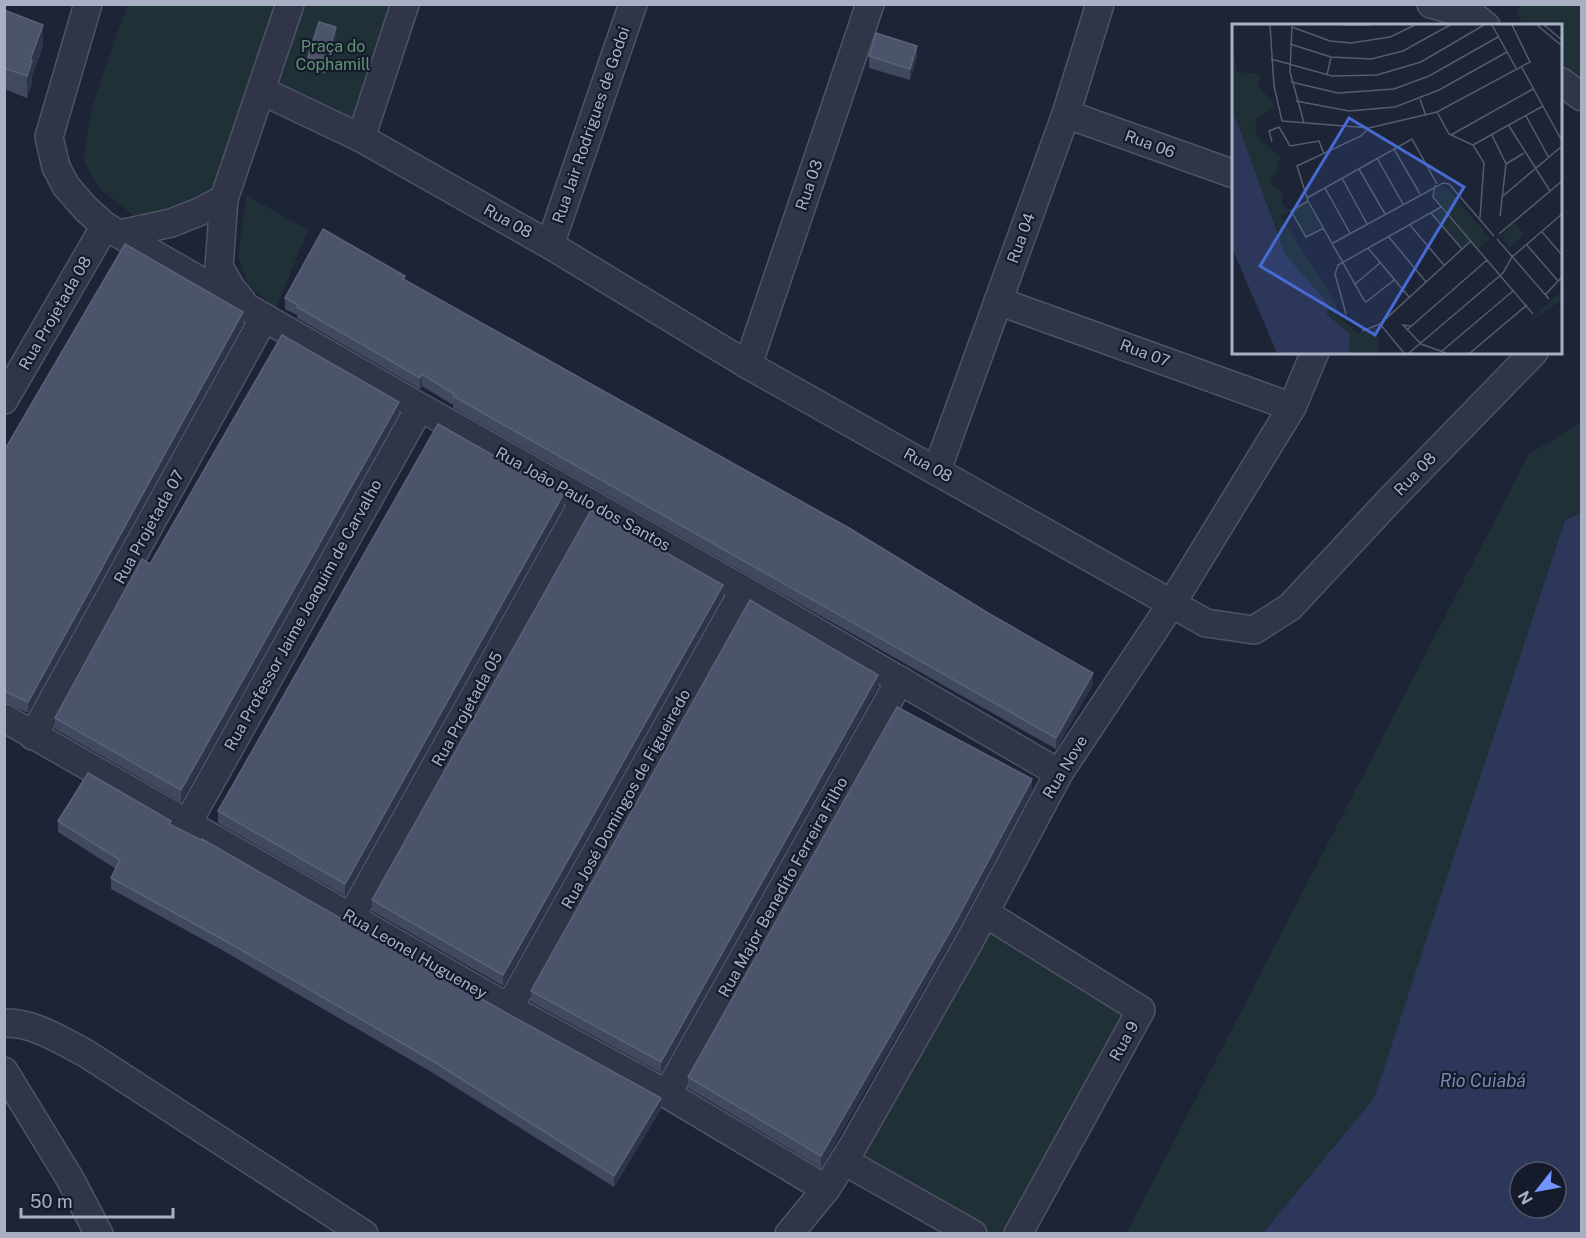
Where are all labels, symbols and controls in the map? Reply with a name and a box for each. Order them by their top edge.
street label: Rua Jair Rodrigues de Godoi [548,24,634,226]
inset map [1232,24,1562,354]
park label: Praça do Cophamill [296,37,371,74]
street label: Rua 06 [1122,126,1178,162]
street label: Rua 03 [791,157,827,213]
street label: Rua 08 [480,200,536,242]
street label: Rua 04 [1003,210,1039,266]
street label: Rua Projetada 08 [15,253,95,373]
street label: Rua 07 [1117,335,1173,371]
street label: Rua João Paulo dos Santos [492,443,674,555]
street label: Rua 08 [900,444,956,486]
street label: Rua 08 [1390,448,1440,500]
street label: Rua Projetada 07 [110,467,188,587]
street label: Rua Professor Jaime Joaquim de Carvalho [220,476,386,754]
street label: Rua Projetada 05 [428,648,506,770]
street label: Rua José Domingos de Figueiredo [557,686,695,912]
street label: Rua Nove [1039,732,1091,802]
street label: Rua Major Benedito Ferreira Filho [714,774,852,1000]
street label: Rua Leonel Hugueney [340,905,491,1003]
street label: Rua 9 [1105,1018,1143,1064]
water label: Rio Cuiabá [1440,1070,1526,1091]
north arrow [1508,1160,1568,1220]
scale bar [21,1181,172,1219]
text: N [1514,1187,1537,1208]
text: 50 m [30,1191,73,1212]

